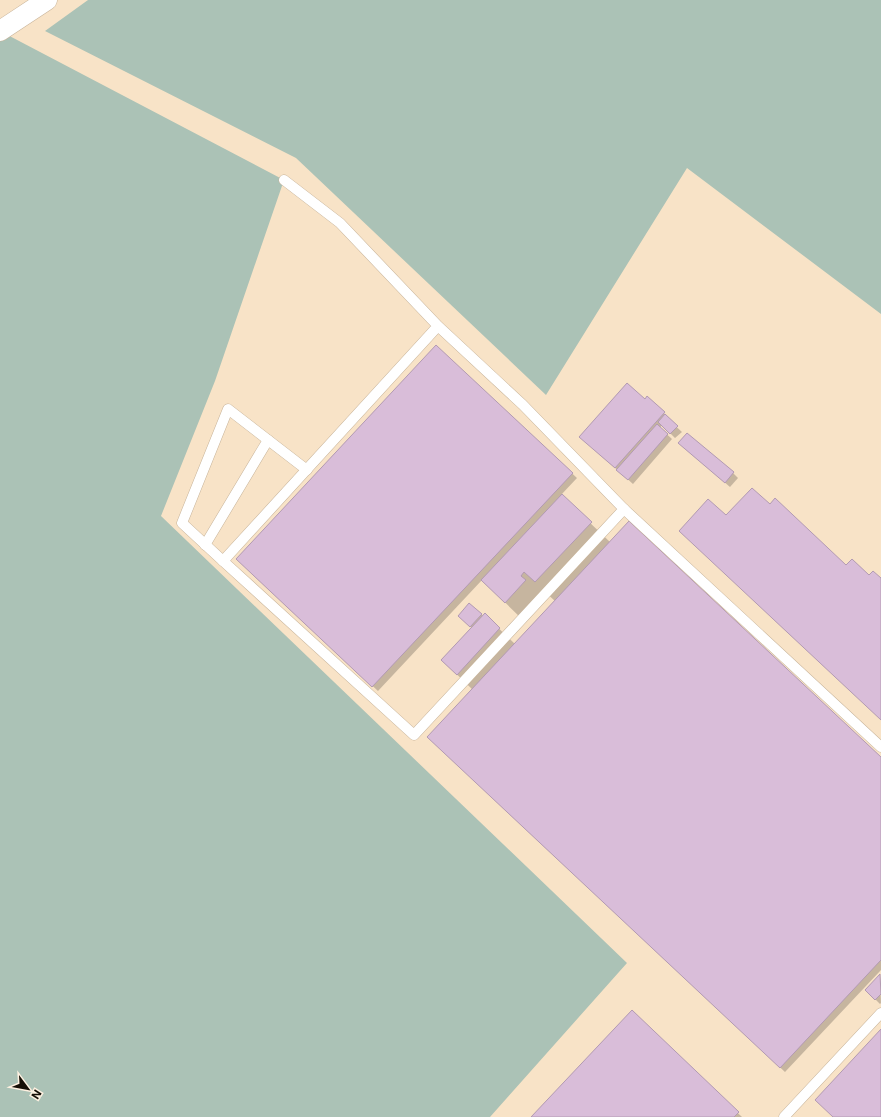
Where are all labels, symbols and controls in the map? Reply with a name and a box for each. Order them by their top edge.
north arrow [8,1069,48,1109]
text: N [28,1087,45,1102]

